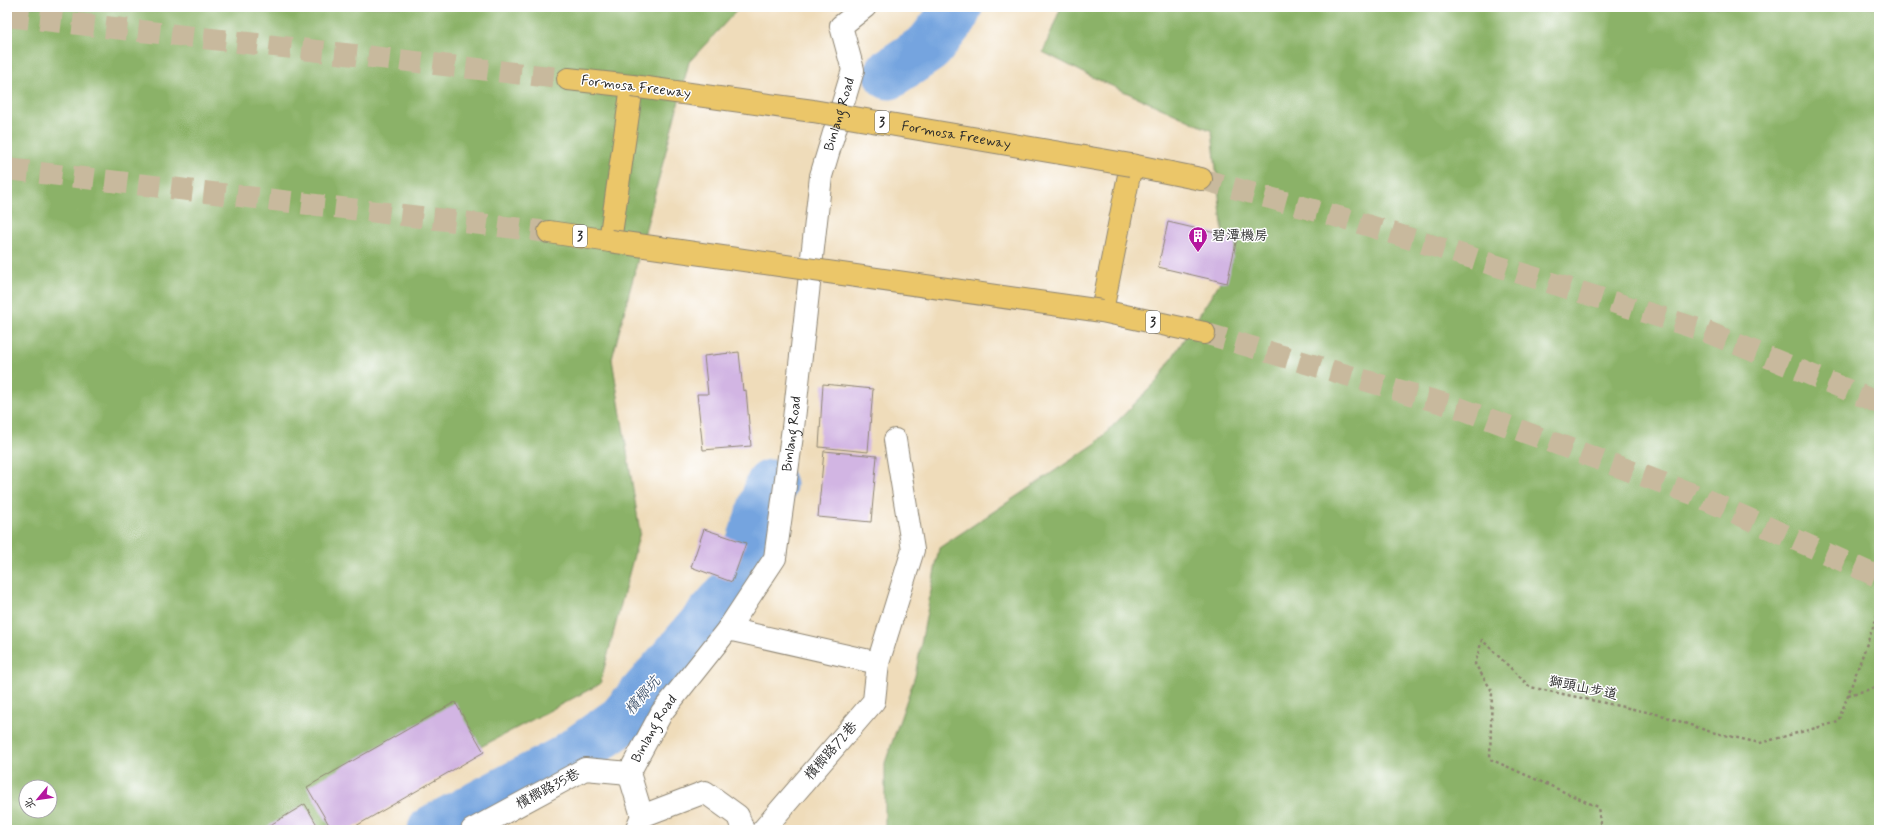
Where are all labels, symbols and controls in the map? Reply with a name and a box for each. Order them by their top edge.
street label: Formosa Freeway [580,71,692,103]
street label: Binlang Road [820,75,859,153]
road number: 3 [875,111,889,133]
street label: Formosa Freeway [900,117,1012,153]
road number: 3 [573,225,587,247]
building icon: 碧潭機房 [1187,225,1209,253]
place label: 碧潭機房 [1212,227,1268,245]
road number: 3 [1146,311,1160,333]
street label: Binlang Road [778,395,805,473]
water label: 檳榔坑 [621,671,667,720]
street label: 獅頭山步道 [1547,672,1619,704]
street label: Binlang Road [627,691,681,766]
street label: 檳榔路72巷 [801,717,862,784]
street label: 檳榔路35巷 [513,764,584,813]
north arrow [18,779,58,819]
text: 北 [21,795,39,812]

